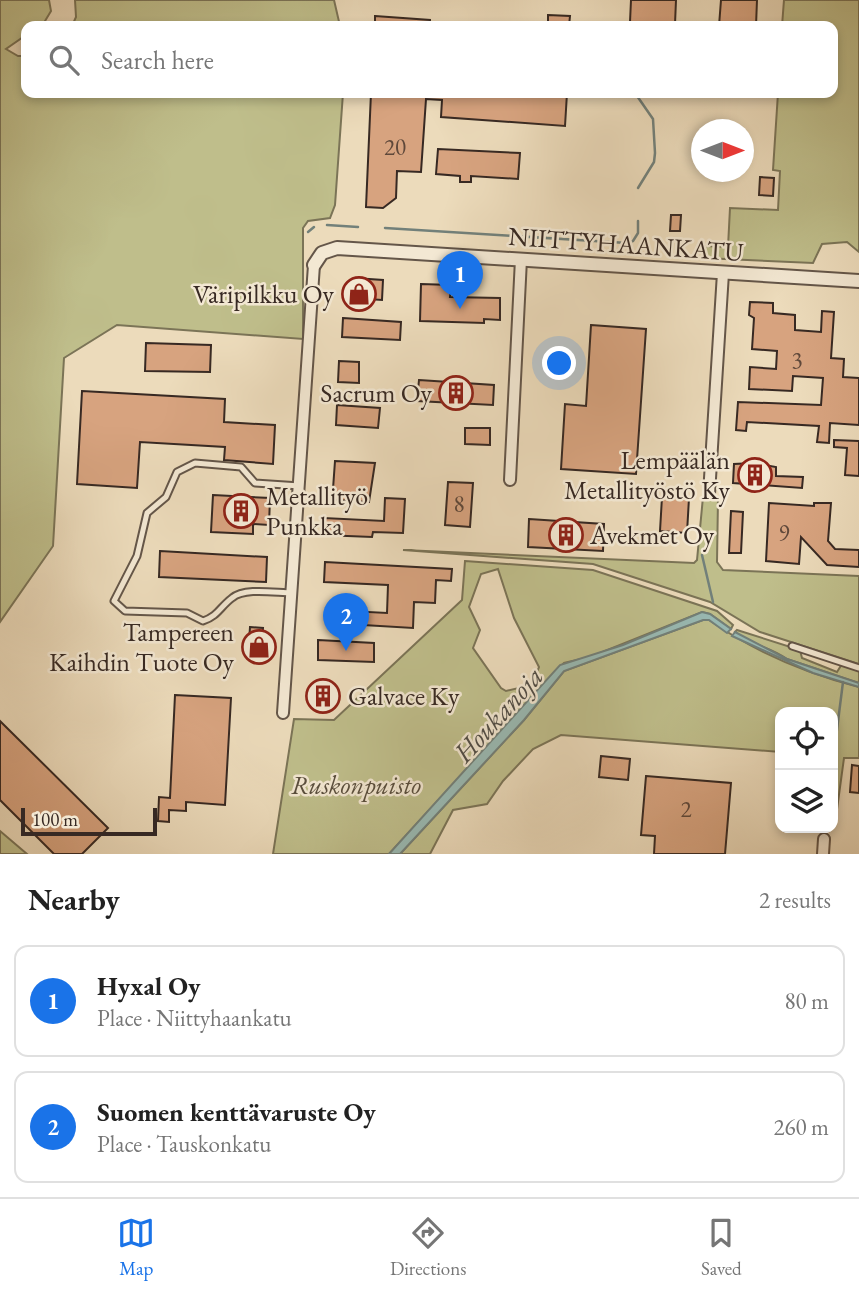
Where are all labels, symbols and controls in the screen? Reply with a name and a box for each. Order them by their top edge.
search box [21,21,838,98]
icon: search [45,41,83,79]
text: Search here [101,43,214,77]
north arrow [691,119,754,182]
house number: 20 [384,132,406,162]
street label: NIITTYHAANKATU [507,219,745,269]
pin: 1 [437,251,483,309]
shop icon: Väripilkku Oy [340,275,378,313]
place label: Väripilkku Oy [193,277,335,311]
house number: 3 [791,345,803,375]
your location [542,346,576,380]
building icon: Sacrum Oy [437,374,475,412]
place label: Sacrum Oy [320,376,433,410]
place label: Lempäälän Metallityöstö Ky [564,443,731,507]
building icon: Lempäälän Metallityöstö Ky [736,456,774,494]
place label: Metallityö Punkka [266,479,368,543]
house number: 8 [453,489,465,519]
building icon: Metallityö Punkka [222,492,260,530]
building icon: Avekmet Oy [547,516,585,554]
place label: Avekmet Oy [589,518,715,552]
house number: 9 [778,518,790,548]
pin: 2 [323,593,369,651]
place label: Tampereen Kaihdin Tuote Oy [49,615,235,679]
shop icon: Tampereen Kaihdin Tuote Oy [240,628,278,666]
water label: Houkanoja [445,658,551,770]
building icon: Galvace Ky [304,677,342,715]
place label: Galvace Ky [348,679,460,713]
map controls [775,707,838,833]
button: locate [775,707,838,770]
park label: Ruskonpuisto [291,768,421,802]
button: layers [775,770,838,833]
house number: 2 [680,794,692,824]
scale bar [21,805,158,837]
text: 100 m [32,807,78,832]
text: Nearby [28,880,120,919]
text: 2 results [759,885,831,915]
text: Hyxal Oy [97,969,201,1003]
text: 1 [47,986,59,1016]
text: 80 m [784,986,829,1016]
text: Place · Niittyhaankatu [97,1003,292,1033]
text: Suomen kenttävaruste Oy [97,1095,376,1129]
text: 2 [47,1112,59,1142]
text: 260 m [773,1112,829,1142]
text: Place · Tauskonkatu [97,1129,271,1159]
tab: Map [117,1214,155,1281]
tab: Directions [390,1214,466,1281]
tab: Saved [701,1214,742,1281]

